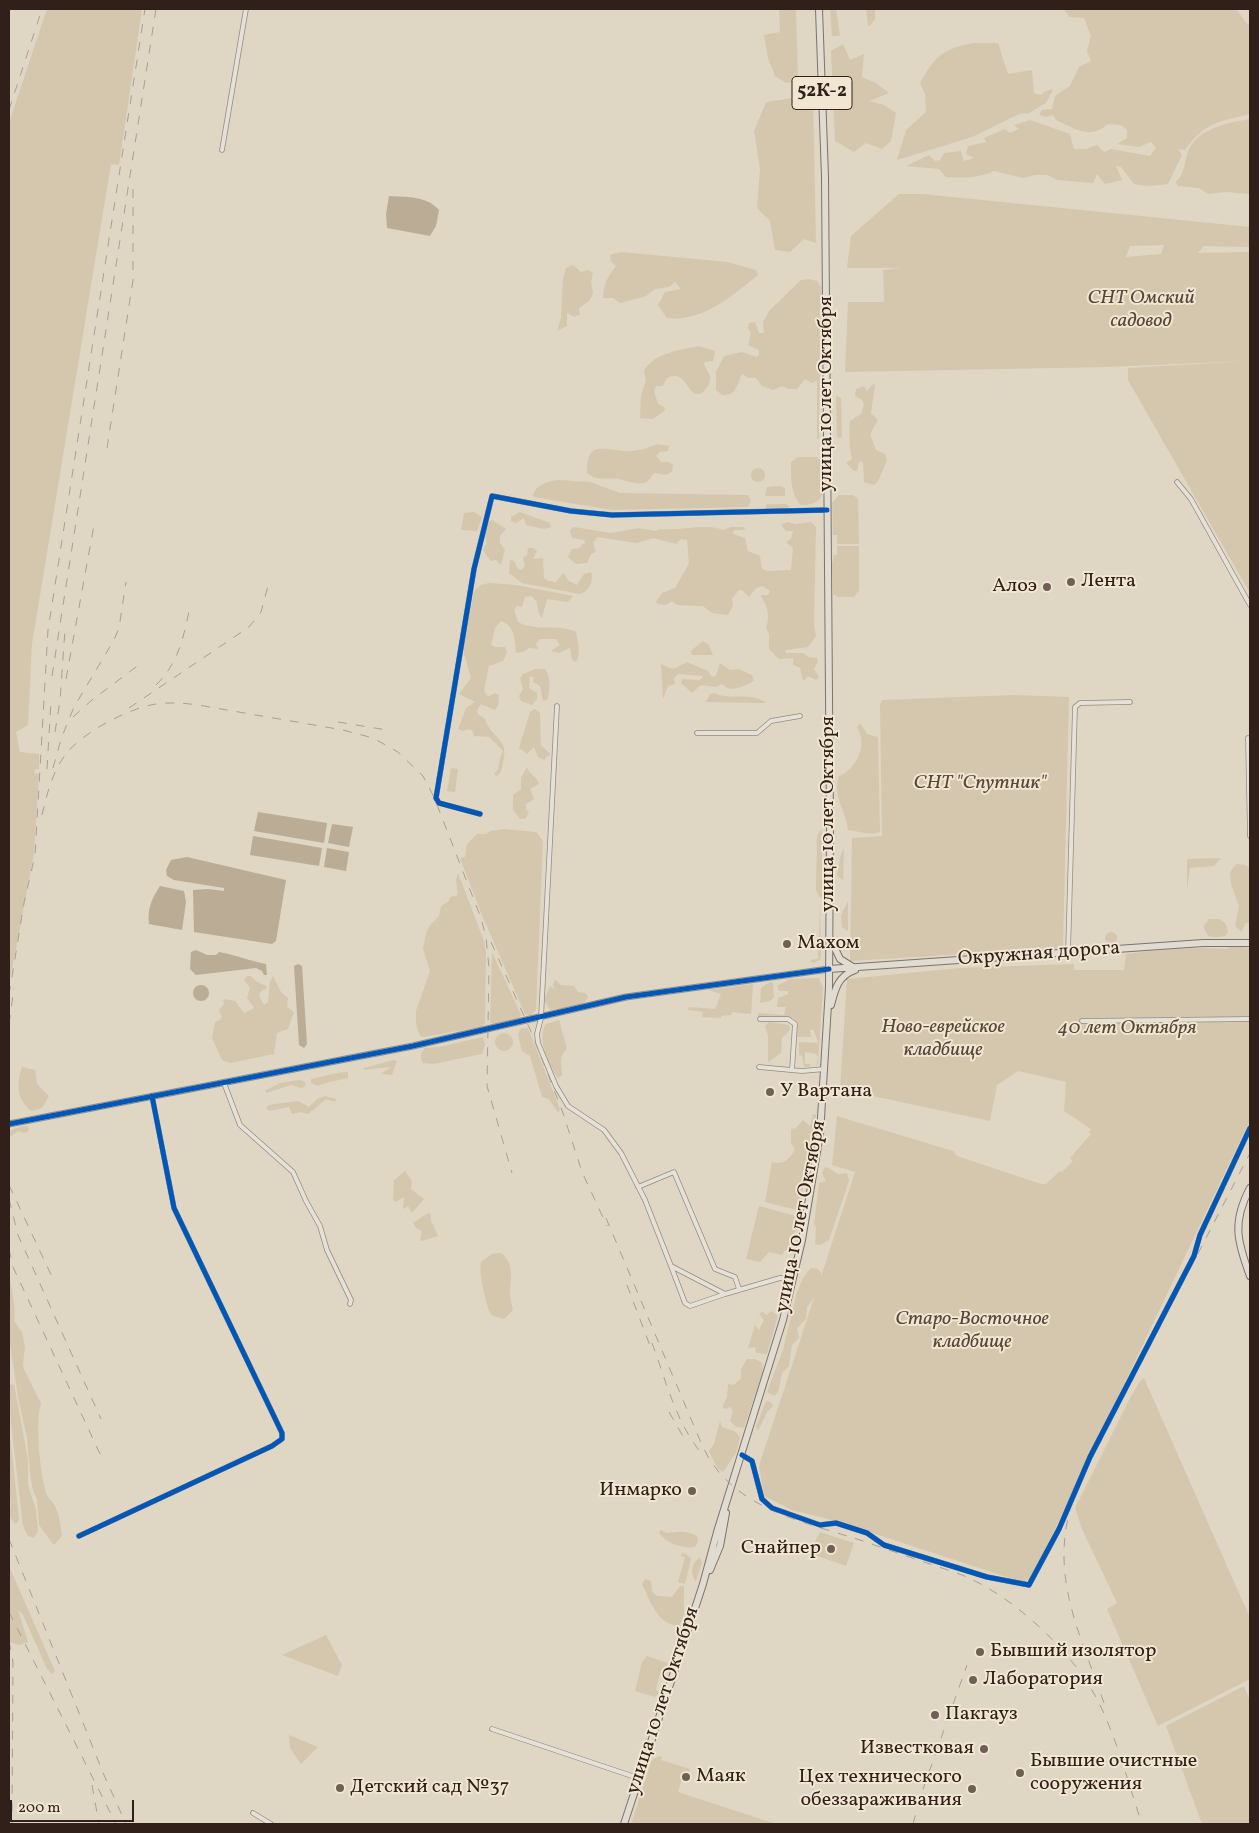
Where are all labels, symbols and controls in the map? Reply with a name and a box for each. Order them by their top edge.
road number: 52К-2 [792,76,852,110]
park label: СНТ Омский садовод [1087,287,1195,334]
street label: улица 10 лет Октября [815,296,839,492]
place label: Лента [1081,570,1136,594]
place label: Алоэ [992,575,1037,599]
marker: Лента [1065,576,1077,588]
marker: Алоэ [1041,581,1053,593]
street label: улица 10 лет Октября [817,716,841,912]
park label: СНТ "Спутник" [914,772,1046,796]
place label: Махом [797,932,859,956]
street label: Окружная дорога [957,937,1121,973]
marker: Махом [781,938,793,950]
park label: Ново-еврейское кладбище [881,1016,1005,1063]
park label: 40 лет Октября [1058,1017,1196,1041]
place label: У Вартана [780,1080,872,1104]
marker: У Вартана [764,1086,776,1098]
street label: улица 10 лет Октября [772,1119,832,1315]
park label: Старо-Восточное кладбище [895,1308,1049,1355]
place label: Инмарко [599,1479,682,1503]
marker: Инмарко [686,1485,698,1497]
place label: Снайпер [741,1537,821,1561]
marker: Снайпер [825,1543,837,1555]
street label: улица 10 лет Октября [622,1604,706,1798]
place label: Бывший изолятор [990,1640,1156,1664]
marker: Бывший изолятор [974,1646,986,1658]
place label: Лаборатория [983,1668,1103,1692]
marker: Лаборатория [967,1674,979,1686]
place label: Пакгауз [945,1703,1018,1727]
marker: Пакгауз [929,1709,941,1721]
place label: Известковая [860,1737,974,1761]
marker: Известковая [978,1743,990,1755]
place label: Бывшие очистные сооружения [1030,1750,1197,1797]
place label: Маяк [696,1765,746,1789]
place label: Цех технического обеззараживания [799,1766,962,1813]
marker: Бывшие очистные сооружения [1014,1767,1026,1779]
marker: Маяк [680,1771,692,1783]
place label: Детский сад №37 [350,1776,509,1800]
marker: Детский сад №37 [334,1782,346,1794]
marker: Цех технического обеззараживания [966,1783,978,1795]
scale bar [12,1790,136,1822]
text: 200 m [18,1798,61,1819]

